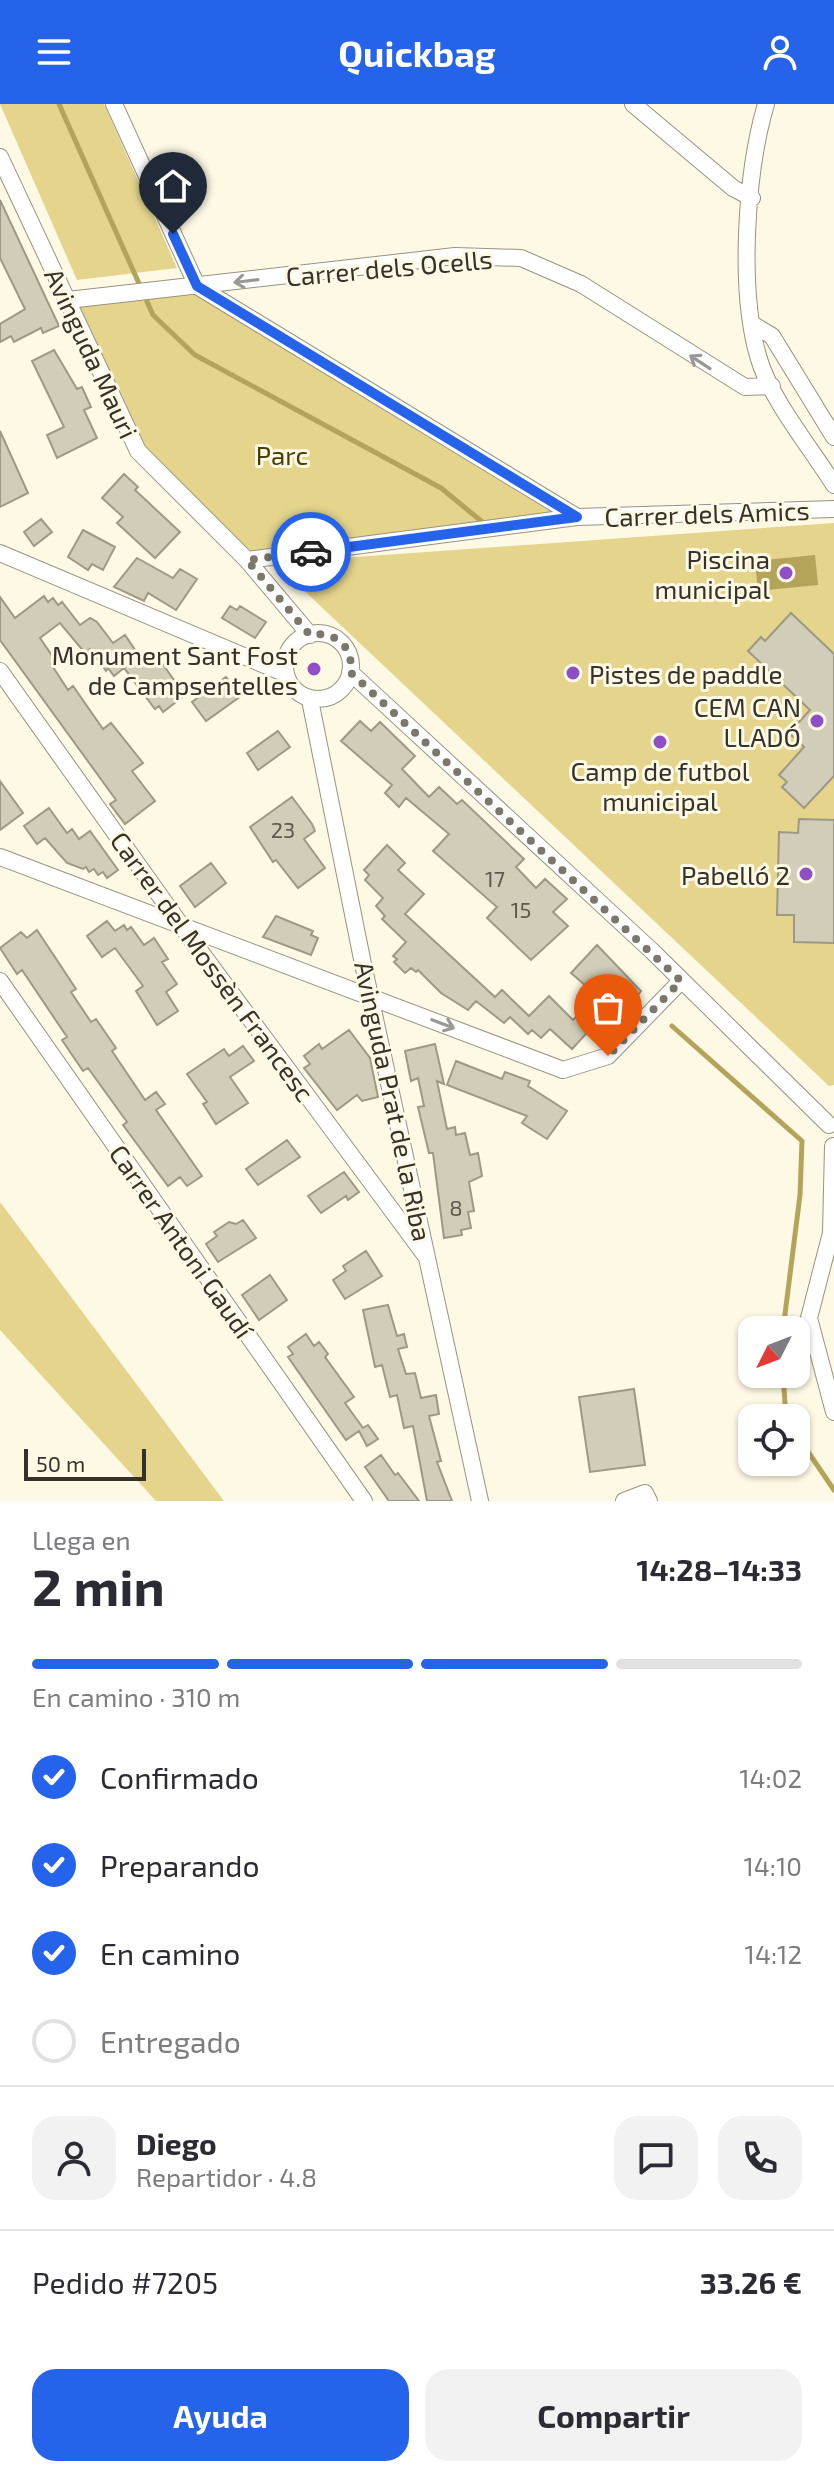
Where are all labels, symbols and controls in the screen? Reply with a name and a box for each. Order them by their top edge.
icon: menu [32,30,76,74]
icon: person [758,30,802,74]
text: Quickbag [338,31,496,74]
pin [139,152,207,234]
icon: home [151,164,195,208]
street label: Carrer dels Ocells [284,243,494,291]
street label: Avinguda Mauri [39,263,145,443]
one-way arrow [234,273,260,288]
one-way arrow [690,353,712,370]
park label: Parc [256,439,308,470]
street label: Carrer dels Amics [604,494,810,532]
courier [271,512,351,592]
icon: car [289,530,333,574]
place label: Piscina municipal [655,543,770,604]
marker: Piscina municipal [777,564,795,582]
place label: Monument Sant Fost de Campsentelles [52,639,298,700]
place label: Pistes de paddle [589,658,782,689]
marker: Monument Sant Fost de Campsentelles [305,660,323,678]
marker: Pistes de paddle [564,664,582,682]
place label: CEM CAN LLADÓ [694,691,801,752]
marker: CEM CAN LLADÓ [808,712,826,730]
marker: Camp de futbol municipal [651,733,669,751]
place label: Camp de futbol municipal [571,755,750,816]
house number: 23 [271,816,295,842]
street label: Carrer del Mossèn Francesc [105,825,321,1107]
place label: Pabelló 2 [681,859,790,890]
house number: 17 [485,865,505,891]
marker: Pabelló 2 [797,865,815,883]
house number: 15 [511,896,531,922]
street label: Avinguda Prat de la Riba [349,958,439,1244]
pin [574,974,642,1056]
icon: bag [586,986,630,1030]
one-way arrow [430,1018,455,1032]
street label: Carrer Antoni Gaudí [104,1138,261,1345]
house number: 8 [449,1194,463,1220]
north arrow [738,1316,810,1388]
map controls [738,1316,810,1476]
button: locate [738,1404,810,1476]
scale bar [24,1445,146,1481]
text: 50 m [36,1450,85,1476]
text: Llega en [32,1524,131,1555]
text: 14:28–14:33 [636,1551,802,1587]
text: 2 min [32,1554,165,1616]
text: En camino · 310 m [32,1681,240,1712]
icon: check [32,1755,76,1799]
text: Confirmado [100,1759,259,1795]
text: 14:02 [739,1762,802,1793]
icon: check [32,1843,76,1887]
text: Preparando [100,1847,259,1883]
text: 14:10 [743,1850,802,1881]
icon: check [32,1931,76,1975]
text: En camino [100,1935,240,1971]
text: 14:12 [745,1938,802,1969]
text: Entregado [100,2023,241,2059]
button: person [32,2116,116,2200]
button: chat [614,2116,698,2200]
button: phone [718,2116,802,2200]
text: Diego [136,2125,217,2161]
text: Repartidor · 4.8 [136,2161,317,2192]
text: Pedido #7205 [32,2264,218,2300]
text: 33.26 € [700,2264,802,2300]
button: Ayuda [32,2369,409,2461]
button: Compartir [425,2369,802,2461]

